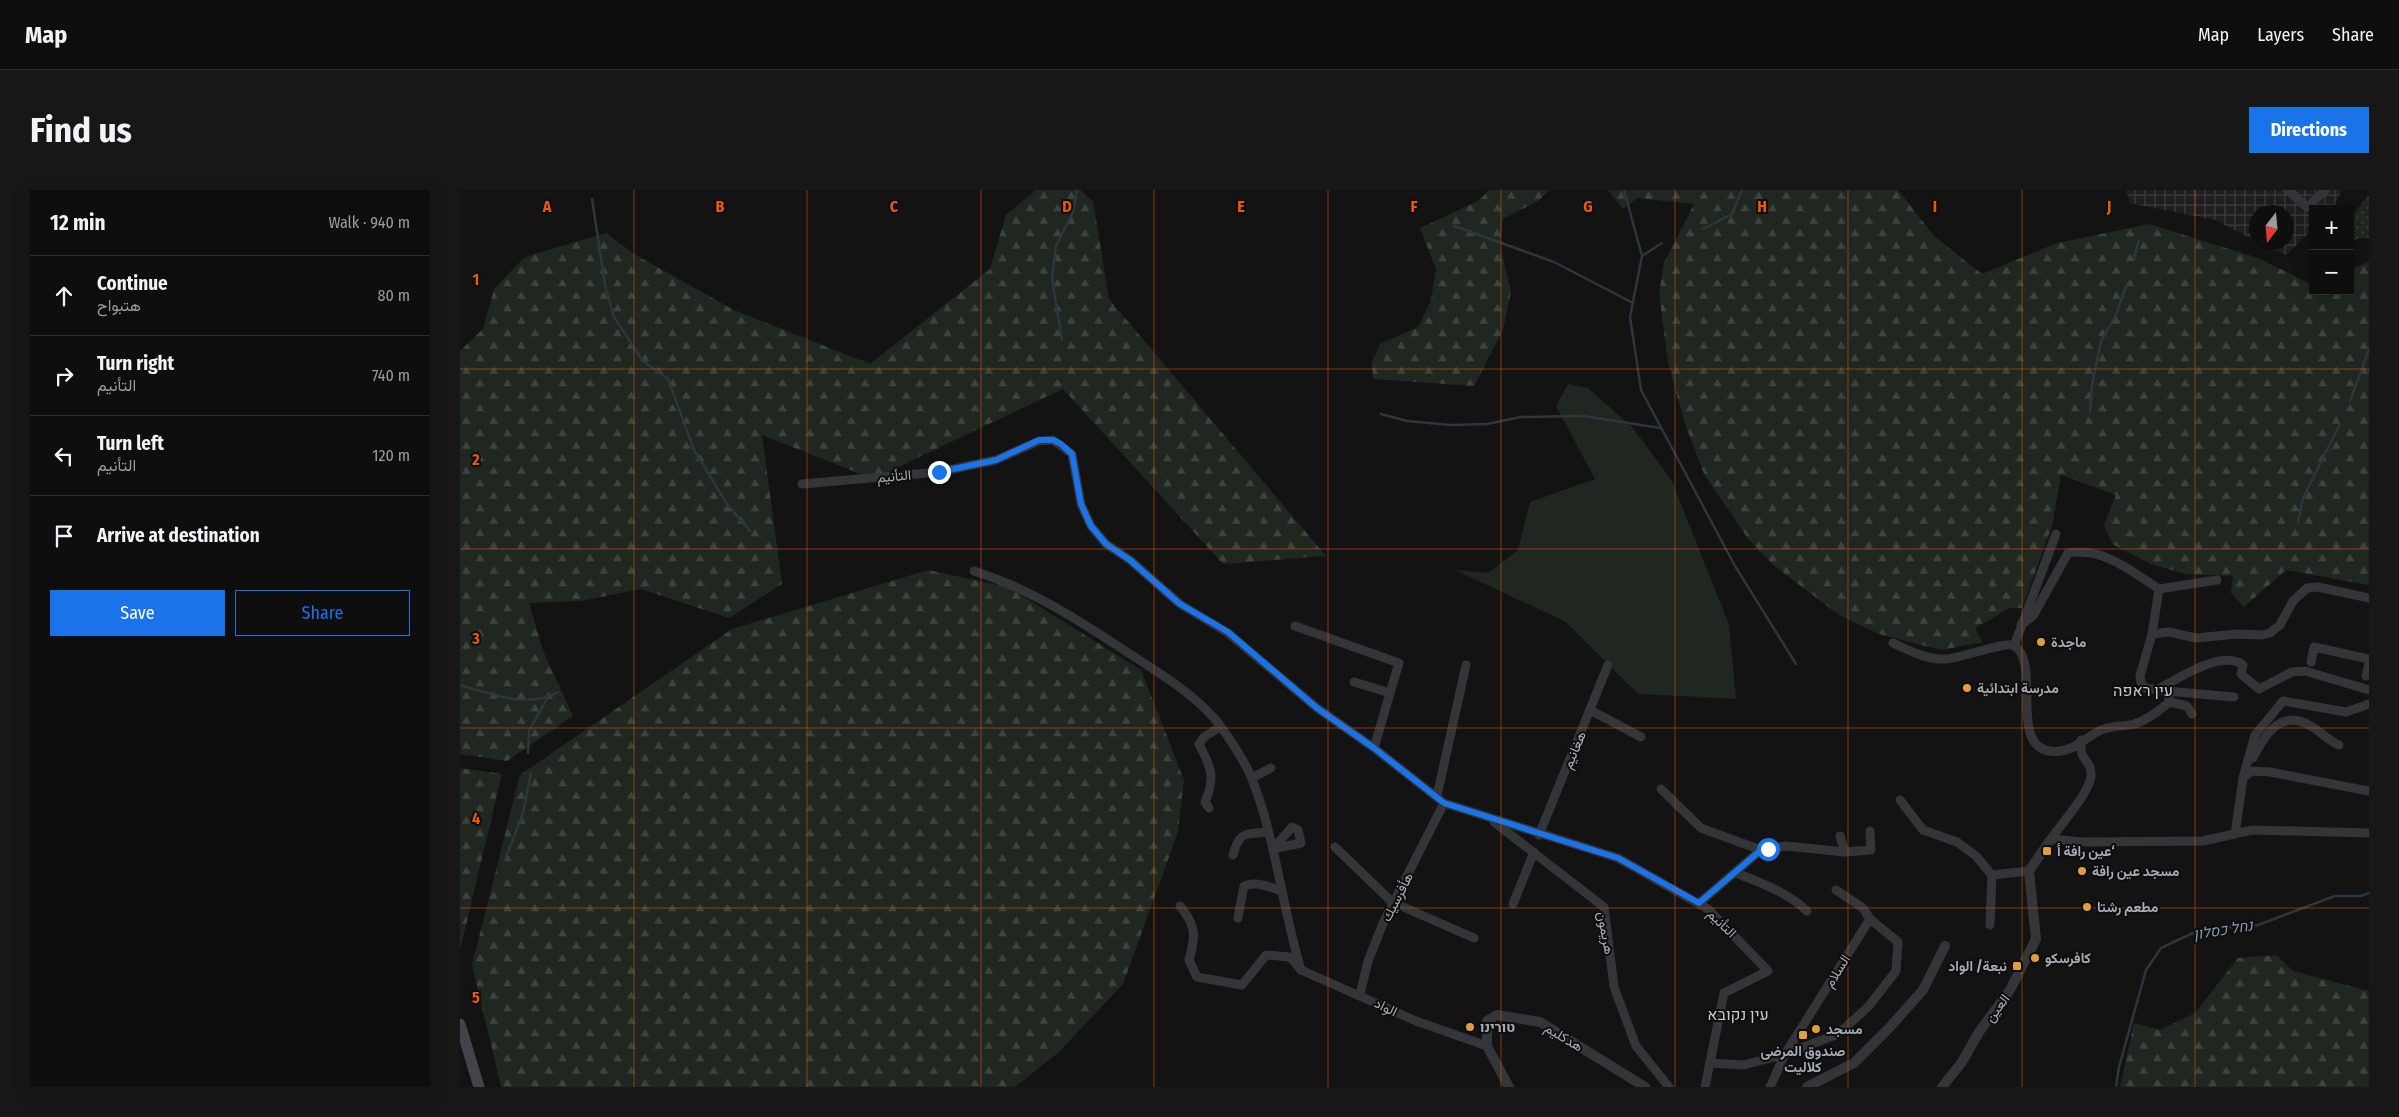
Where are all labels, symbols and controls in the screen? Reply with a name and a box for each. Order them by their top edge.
text: Map [25,21,67,49]
text: Map [2198,24,2229,46]
text: Layers [2257,24,2304,46]
text: Share [2332,24,2374,46]
button: Directions [2249,107,2369,153]
text: Find us [30,109,132,151]
text: A [542,197,552,216]
text: B [716,197,725,216]
text: C [890,197,899,216]
text: D [1062,197,1072,216]
text: E [1237,197,1245,216]
text: F [1410,197,1418,216]
text: G [1583,197,1593,216]
text: H [1757,197,1767,216]
text: I [1933,197,1937,216]
text: J [2106,197,2111,216]
north arrow [2249,205,2294,250]
map controls [2309,205,2354,295]
button: + [2309,205,2354,250]
text: 12 min [50,210,105,236]
text: Walk · 940 m [328,213,410,232]
button: − [2309,250,2354,295]
text: 1 [473,270,479,289]
text: Continue [97,272,168,295]
icon: ahead [50,282,78,310]
text: 80 m [378,286,410,305]
text: هتبواح [97,296,141,315]
text: Turn right [97,352,174,375]
icon: right [50,362,78,390]
text: 740 m [372,366,410,385]
text: التأنيم [97,376,136,395]
text: Turn left [97,432,164,455]
icon: left [50,442,78,470]
text: 120 m [372,446,410,465]
text: 2 [471,450,480,469]
text: التأنيم [97,456,136,475]
route end [928,461,951,484]
street label: التأنيم [876,467,912,486]
icon: arrive [50,522,78,550]
text: Arrive at destination [97,524,260,547]
button: Save [50,590,225,636]
button: Share [235,590,410,636]
text: 3 [471,629,480,648]
place label: ماجدة [2051,634,2087,651]
marker: ماجدة [2035,636,2047,648]
place label: مدرسة ابتدائية [1977,680,2059,697]
district label: עין ראפה [2113,681,2173,700]
marker: مدرسة ابتدائية [1961,682,1973,694]
street label: هغانيم [1559,729,1590,772]
text: 4 [472,809,480,828]
route start [1757,838,1780,861]
place label: عين رافة أ‘ [2057,843,2115,860]
marker: عين رافة أ‘ [2041,845,2053,857]
place label: مسجد عين رافة [2092,863,2180,880]
marker: مسجد عين رافة [2076,865,2088,877]
street label: هأفرسيك [1378,870,1417,925]
place label: مطعم رشتا [2097,899,2159,916]
marker: مطعم رشتا [2081,901,2093,913]
street label: التأنيم [1703,905,1740,941]
street label: هريمون [1593,910,1618,956]
water label: נחל כסלון [2192,916,2255,944]
place label: كافرسكو [2045,950,2091,967]
street label: السلام [1821,952,1854,991]
marker: كافرسكو [2029,952,2041,964]
place label: نبعة/ الواد [1948,958,2007,975]
marker: نبعة/ الواد [2011,960,2023,972]
text: 5 [472,988,480,1007]
street label: العين [1981,991,2014,1026]
street label: الواد [1372,995,1400,1020]
district label: עין נקובא [1707,1005,1769,1024]
place label: טורינו [1480,1019,1515,1036]
street label: هدكليم [1542,1019,1586,1056]
marker: טורינו [1464,1021,1476,1033]
place label: مسجد [1826,1021,1863,1038]
marker: مسجد [1810,1023,1822,1035]
marker: صندوق المرضى كلاليت [1797,1029,1809,1041]
place label: صندوق المرضى كلاليت [1761,1043,1846,1076]

